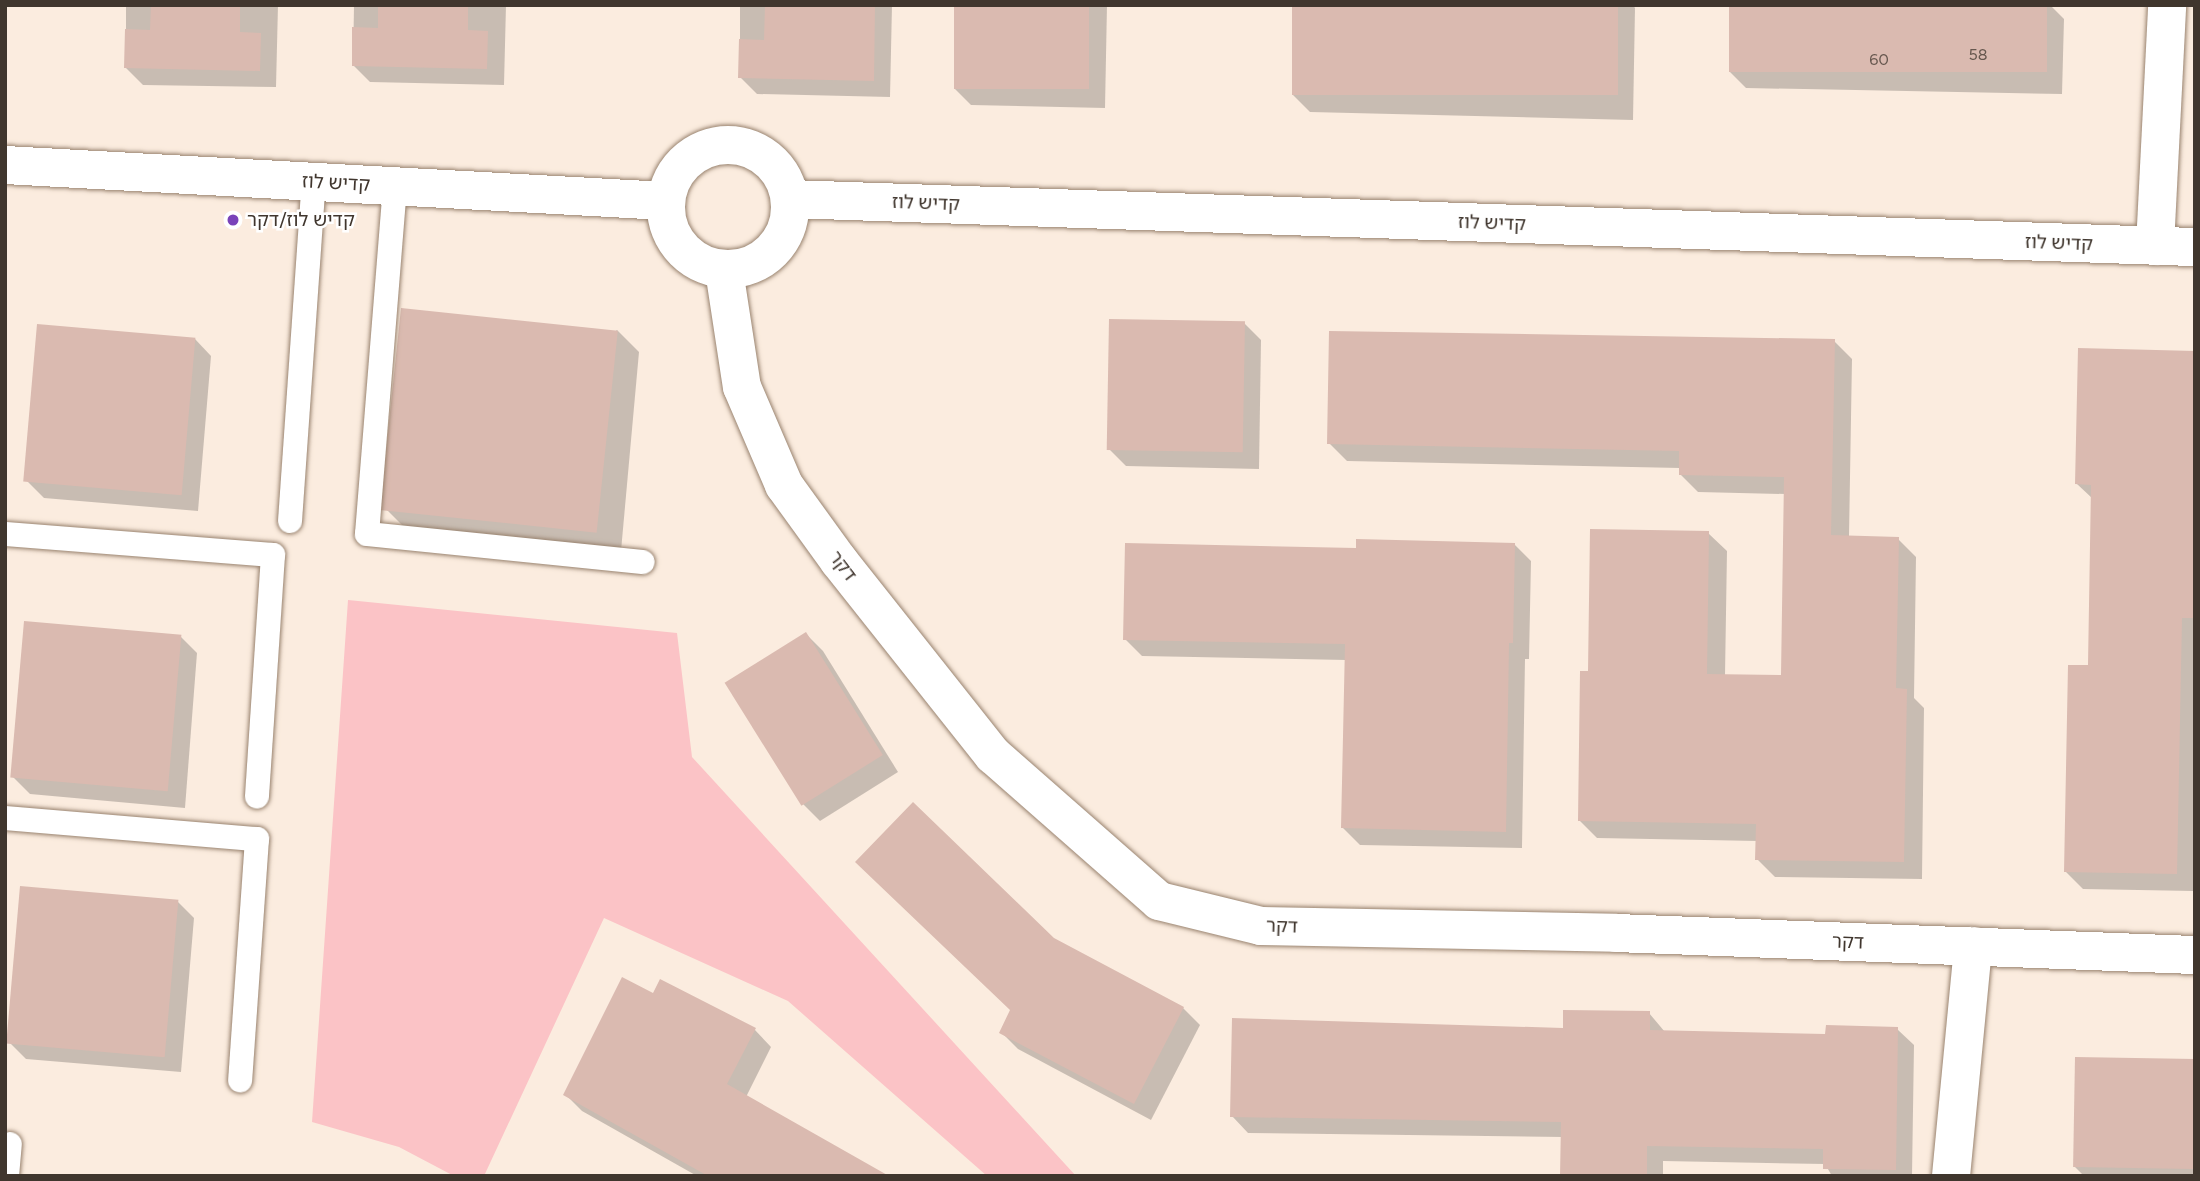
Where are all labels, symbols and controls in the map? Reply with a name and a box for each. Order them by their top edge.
house number: 58 [1968,45,1988,65]
house number: 60 [1869,50,1889,70]
street label: קדיש לוז [301,170,371,196]
street label: קדיש לוז [891,190,961,216]
place label: קדיש לוז/דקר [247,209,355,231]
street label: קדיש לוז [1457,210,1527,236]
marker: קדיש לוז/דקר [225,212,241,228]
street label: קדיש לוז [2024,230,2094,256]
street label: דקר [824,546,862,586]
street label: דקר [1266,914,1298,938]
street label: דקר [1832,930,1864,954]

